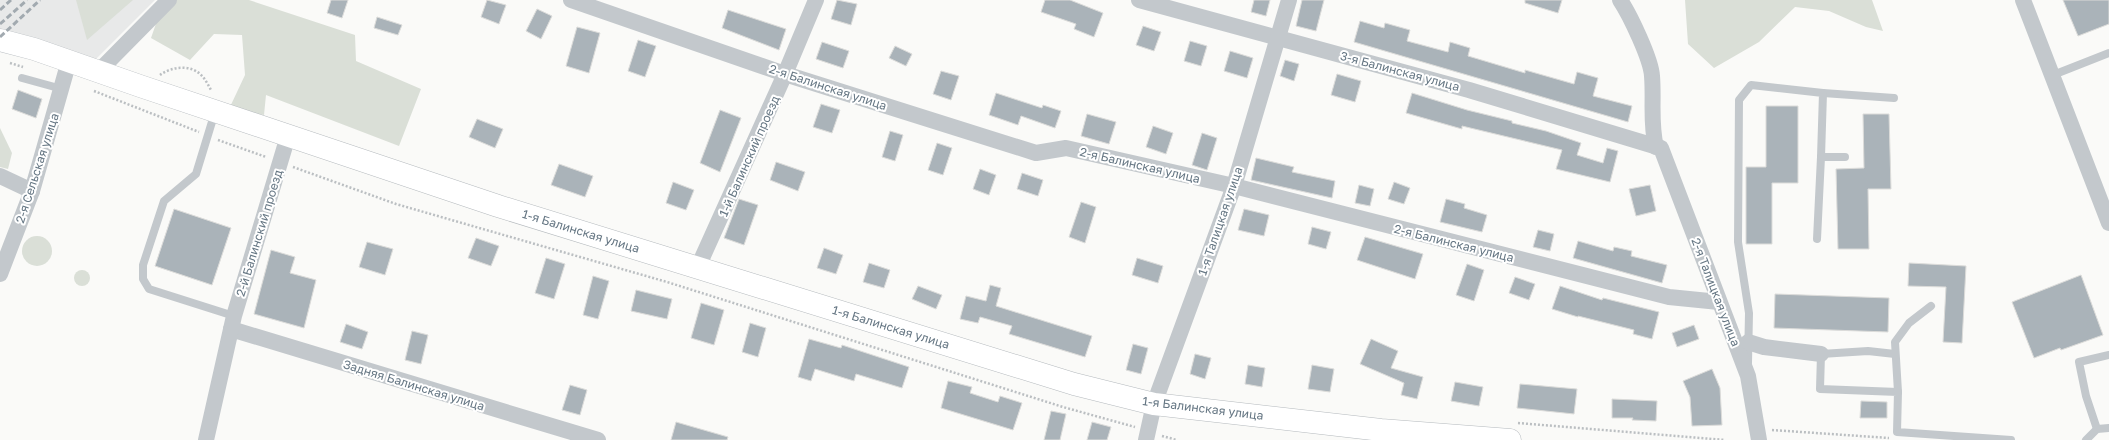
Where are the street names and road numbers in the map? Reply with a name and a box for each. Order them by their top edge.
street label: 3-я Балинская улица [1339,48,1461,94]
street label: 2-я Балинская улица [767,61,889,113]
street label: 1-й Балинский проезд [716,93,782,219]
street label: 2-я Сельская улица [12,111,62,225]
street label: 2-я Балинская улица [1078,144,1202,186]
street label: 1-я Талицкая улица [1194,165,1246,277]
street label: 2-й Балинский проезд [233,168,285,298]
street label: 1-я Балинская улица [521,206,641,256]
street label: 2-я Балинская улица [1393,221,1515,265]
street label: 2-я Талицкая улица [1688,236,1744,348]
street label: 1-я Балинская улица [831,302,951,352]
street label: Задняя Балинская улица [341,356,487,414]
street label: 1-я Балинская улица [1142,393,1264,423]

